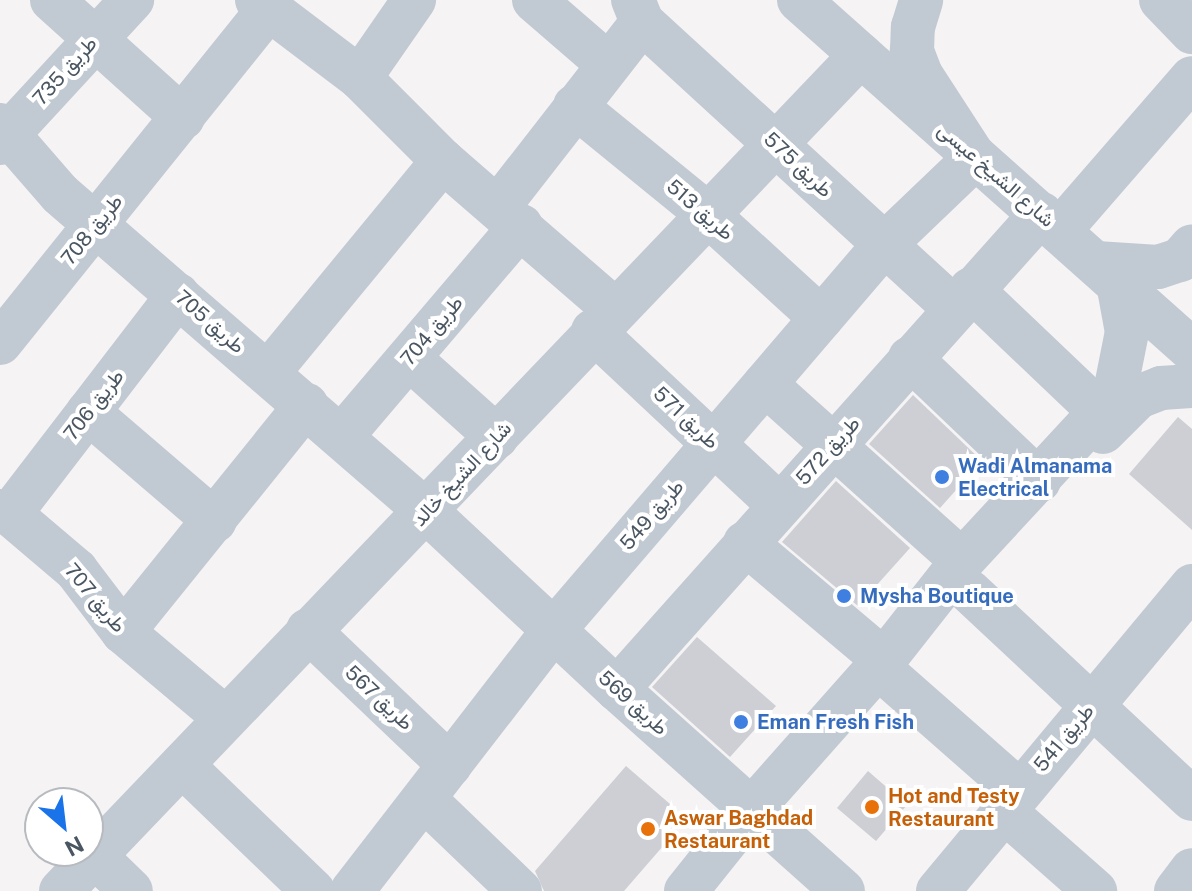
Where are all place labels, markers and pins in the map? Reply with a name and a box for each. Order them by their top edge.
place label: Wadi Almanama Electrical [958,454,1112,501]
marker: Wadi Almanama Electrical [933,468,951,486]
place label: Mysha Boutique [860,584,1014,608]
marker: Mysha Boutique [835,587,853,605]
place label: Eman Fresh Fish [757,710,914,734]
marker: Eman Fresh Fish [732,713,750,731]
place label: Hot and Testy Restaurant [888,784,1019,831]
marker: Hot and Testy Restaurant [863,798,881,816]
place label: Aswar Baghdad Restaurant [664,806,813,853]
marker: Aswar Baghdad Restaurant [639,820,657,838]

